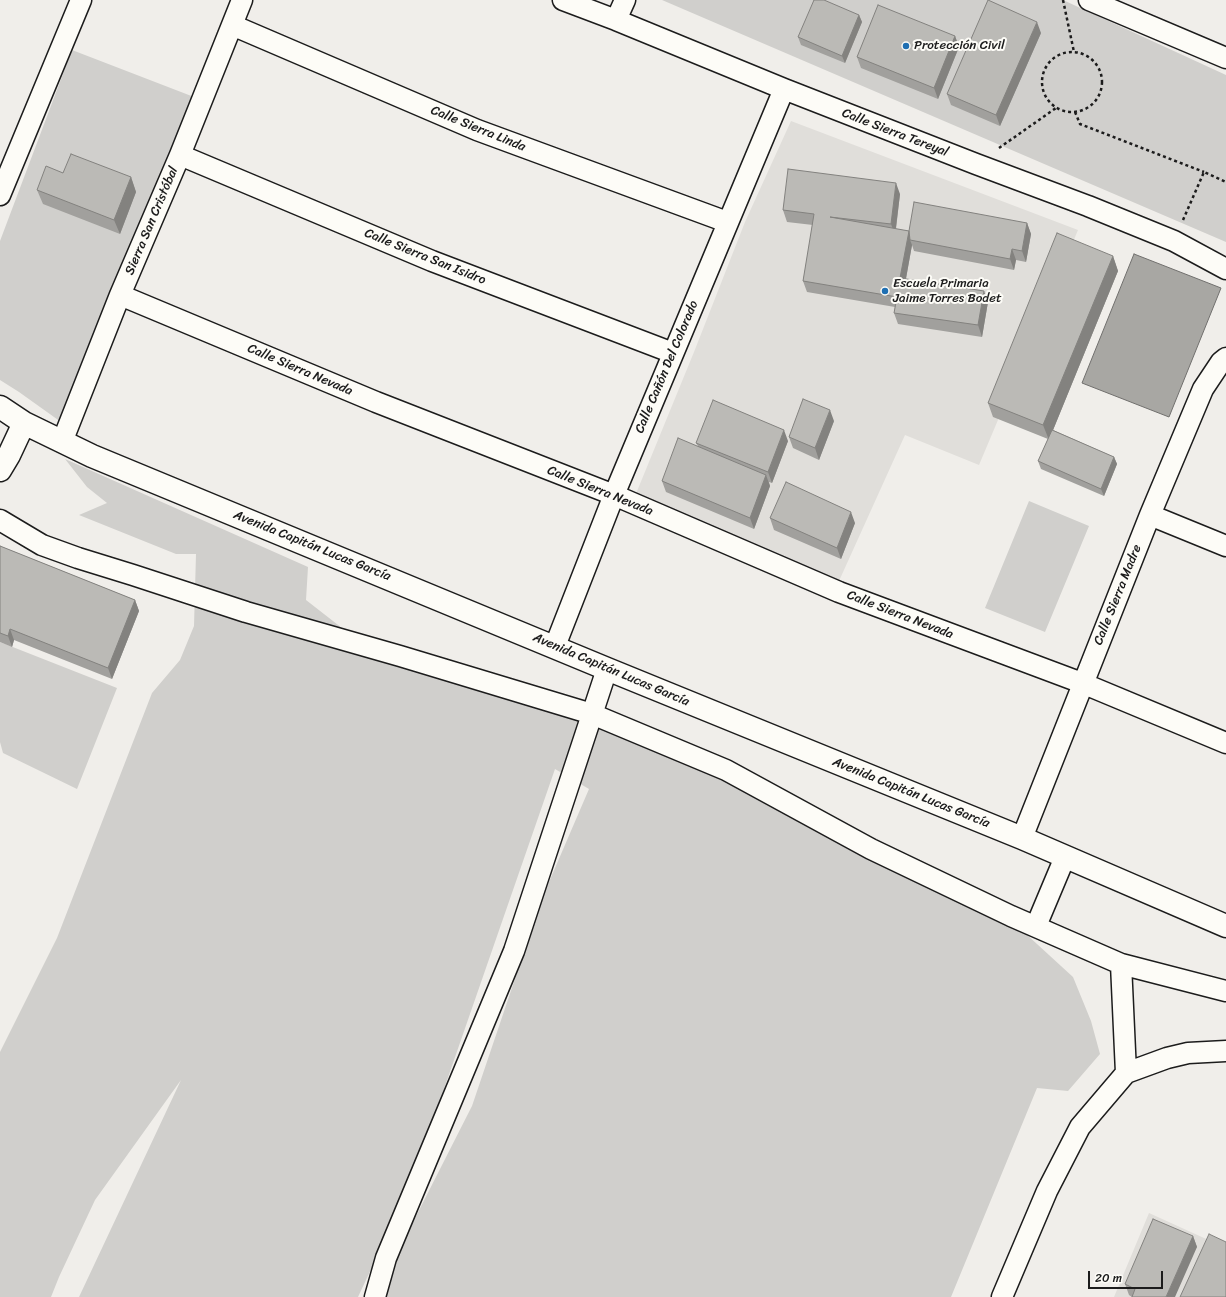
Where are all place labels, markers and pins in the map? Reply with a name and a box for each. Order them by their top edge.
place label: Protección Civil [914,38,1005,54]
marker: Protección Civil [901,41,911,51]
place label: Escuela Primaria Jaime Torres Bodet [893,276,1002,307]
marker: Escuela Primaria Jaime Torres Bodet [880,286,890,296]

